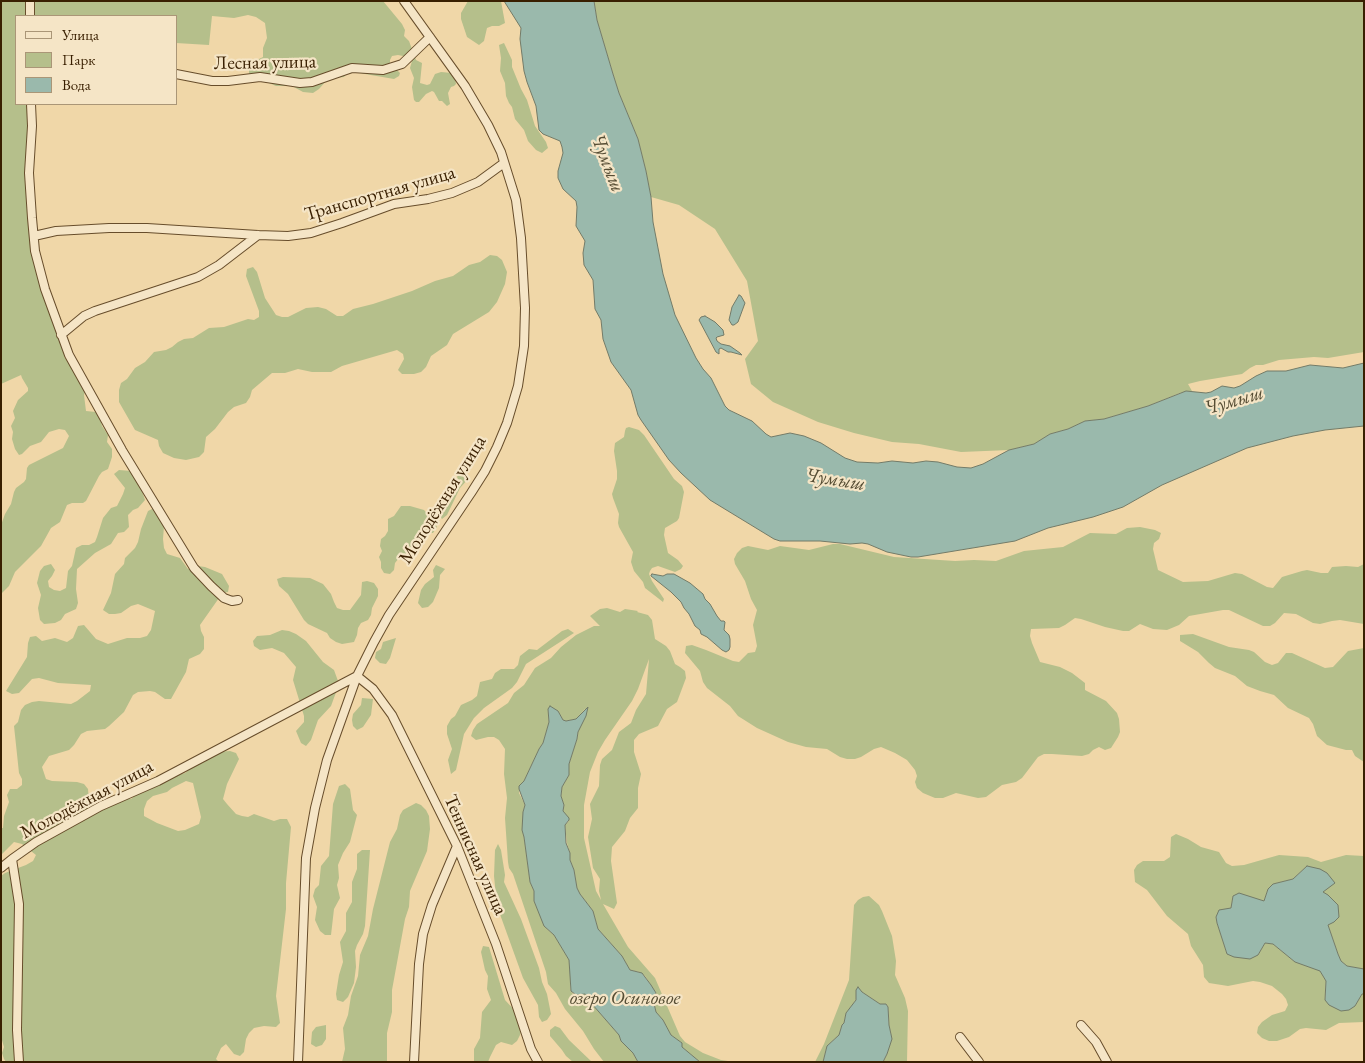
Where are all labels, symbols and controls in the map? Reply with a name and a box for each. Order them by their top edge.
legend [15,15,178,105]
text: Улица [62,25,99,44]
text: Парк [62,50,95,69]
street label: Лесная улица [214,51,316,75]
text: Вода [62,75,91,94]
water label: Чумыш [585,130,629,196]
street label: Транспортная улица [302,162,458,226]
water label: Чумыш [1202,381,1266,421]
street label: Молодёжная улица [394,432,492,568]
water label: Чумыш [803,463,867,497]
street label: Молодёжная улица [17,755,157,845]
street label: Теннисная улица [438,791,512,919]
water label: озеро Осиновое [570,987,680,1011]

